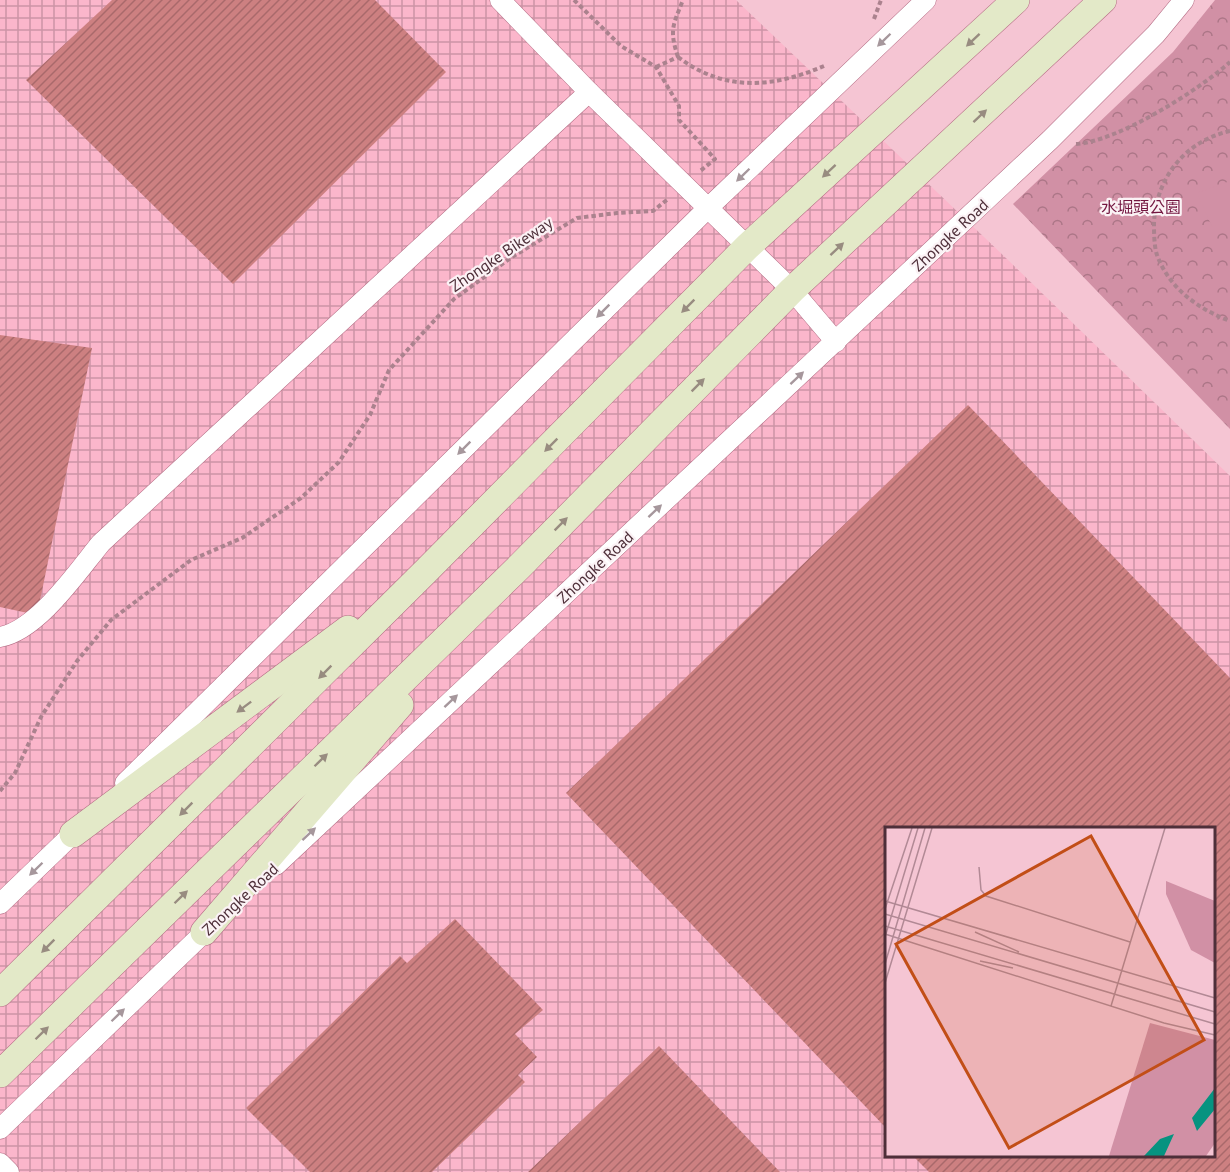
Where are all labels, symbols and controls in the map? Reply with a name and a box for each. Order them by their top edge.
one-way arrow [966,32,980,46]
one-way arrow [877,33,891,47]
one-way arrow [972,109,986,123]
one-way arrow [822,164,836,178]
one-way arrow [736,167,750,181]
street label: Zhongke Road [908,195,992,275]
park label: 水堀頭公園 [1101,197,1181,217]
street label: Zhongke Bikeway [446,212,557,296]
one-way arrow [830,242,844,256]
one-way arrow [682,299,696,313]
one-way arrow [596,304,611,318]
one-way arrow [790,371,805,385]
one-way arrow [691,378,705,393]
one-way arrow [544,437,558,452]
one-way arrow [457,441,472,455]
one-way arrow [647,505,662,518]
one-way arrow [554,517,568,532]
street label: Zhongke Road [553,527,637,607]
one-way arrow [318,664,332,678]
one-way arrow [443,695,458,708]
one-way arrow [237,700,252,712]
one-way arrow [313,754,327,768]
one-way arrow [180,801,194,815]
inset map [885,827,1215,1157]
one-way arrow [301,828,315,842]
street label: Zhongke Road [198,859,282,939]
one-way arrow [29,862,44,876]
one-way arrow [174,890,188,904]
one-way arrow [40,939,55,953]
one-way arrow [110,1008,125,1022]
one-way arrow [34,1026,49,1040]

